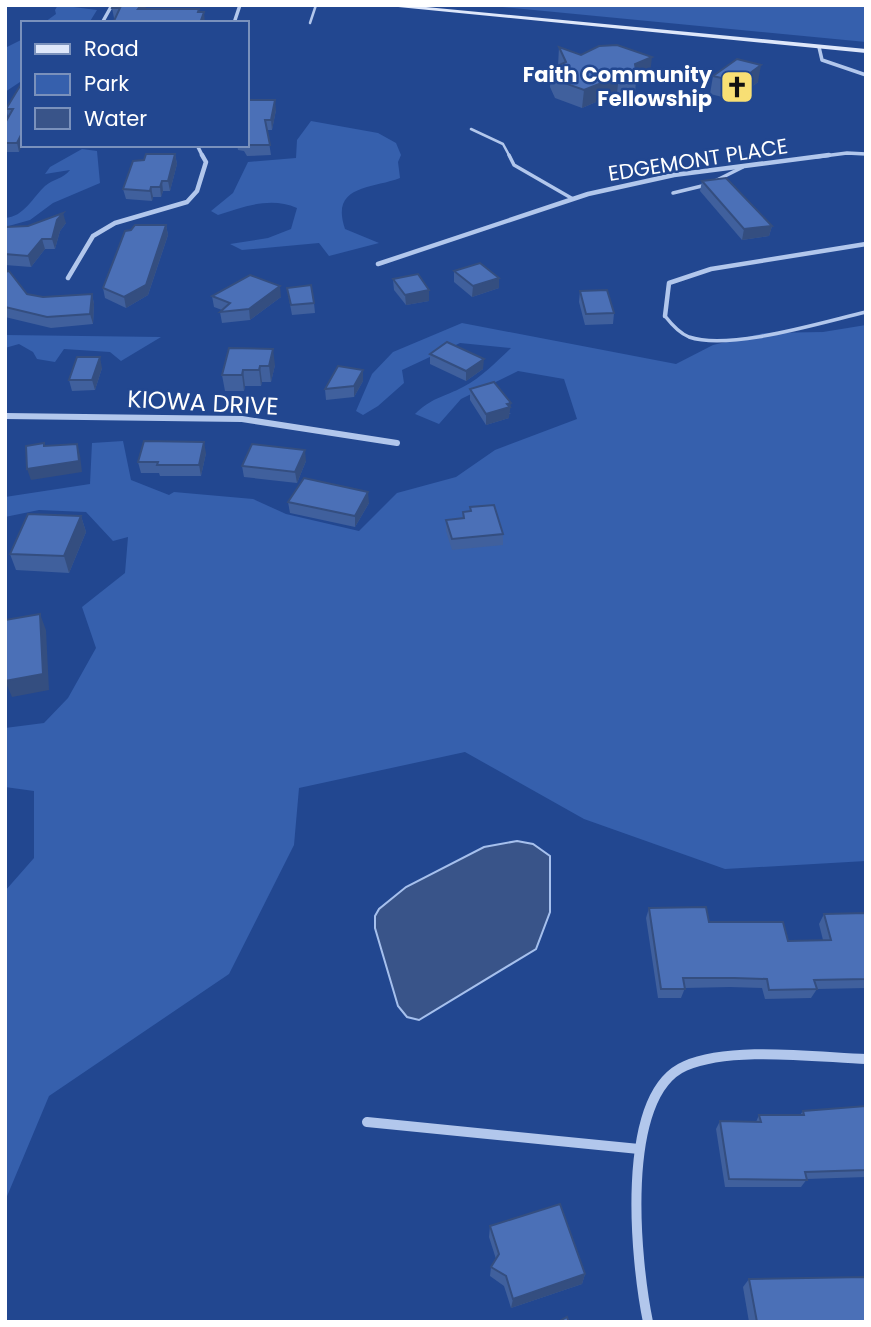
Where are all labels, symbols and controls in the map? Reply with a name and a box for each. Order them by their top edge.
legend [21,21,248,147]
text: Road [84,34,139,63]
place label: Faith Community Fellowship [523,60,713,113]
church icon: Faith Community Fellowship [718,68,756,106]
text: Park [84,69,129,98]
text: Water [84,104,147,133]
street label: EDGEMONT PLACE [606,131,790,188]
street label: KIOWA DRIVE [127,382,279,423]

